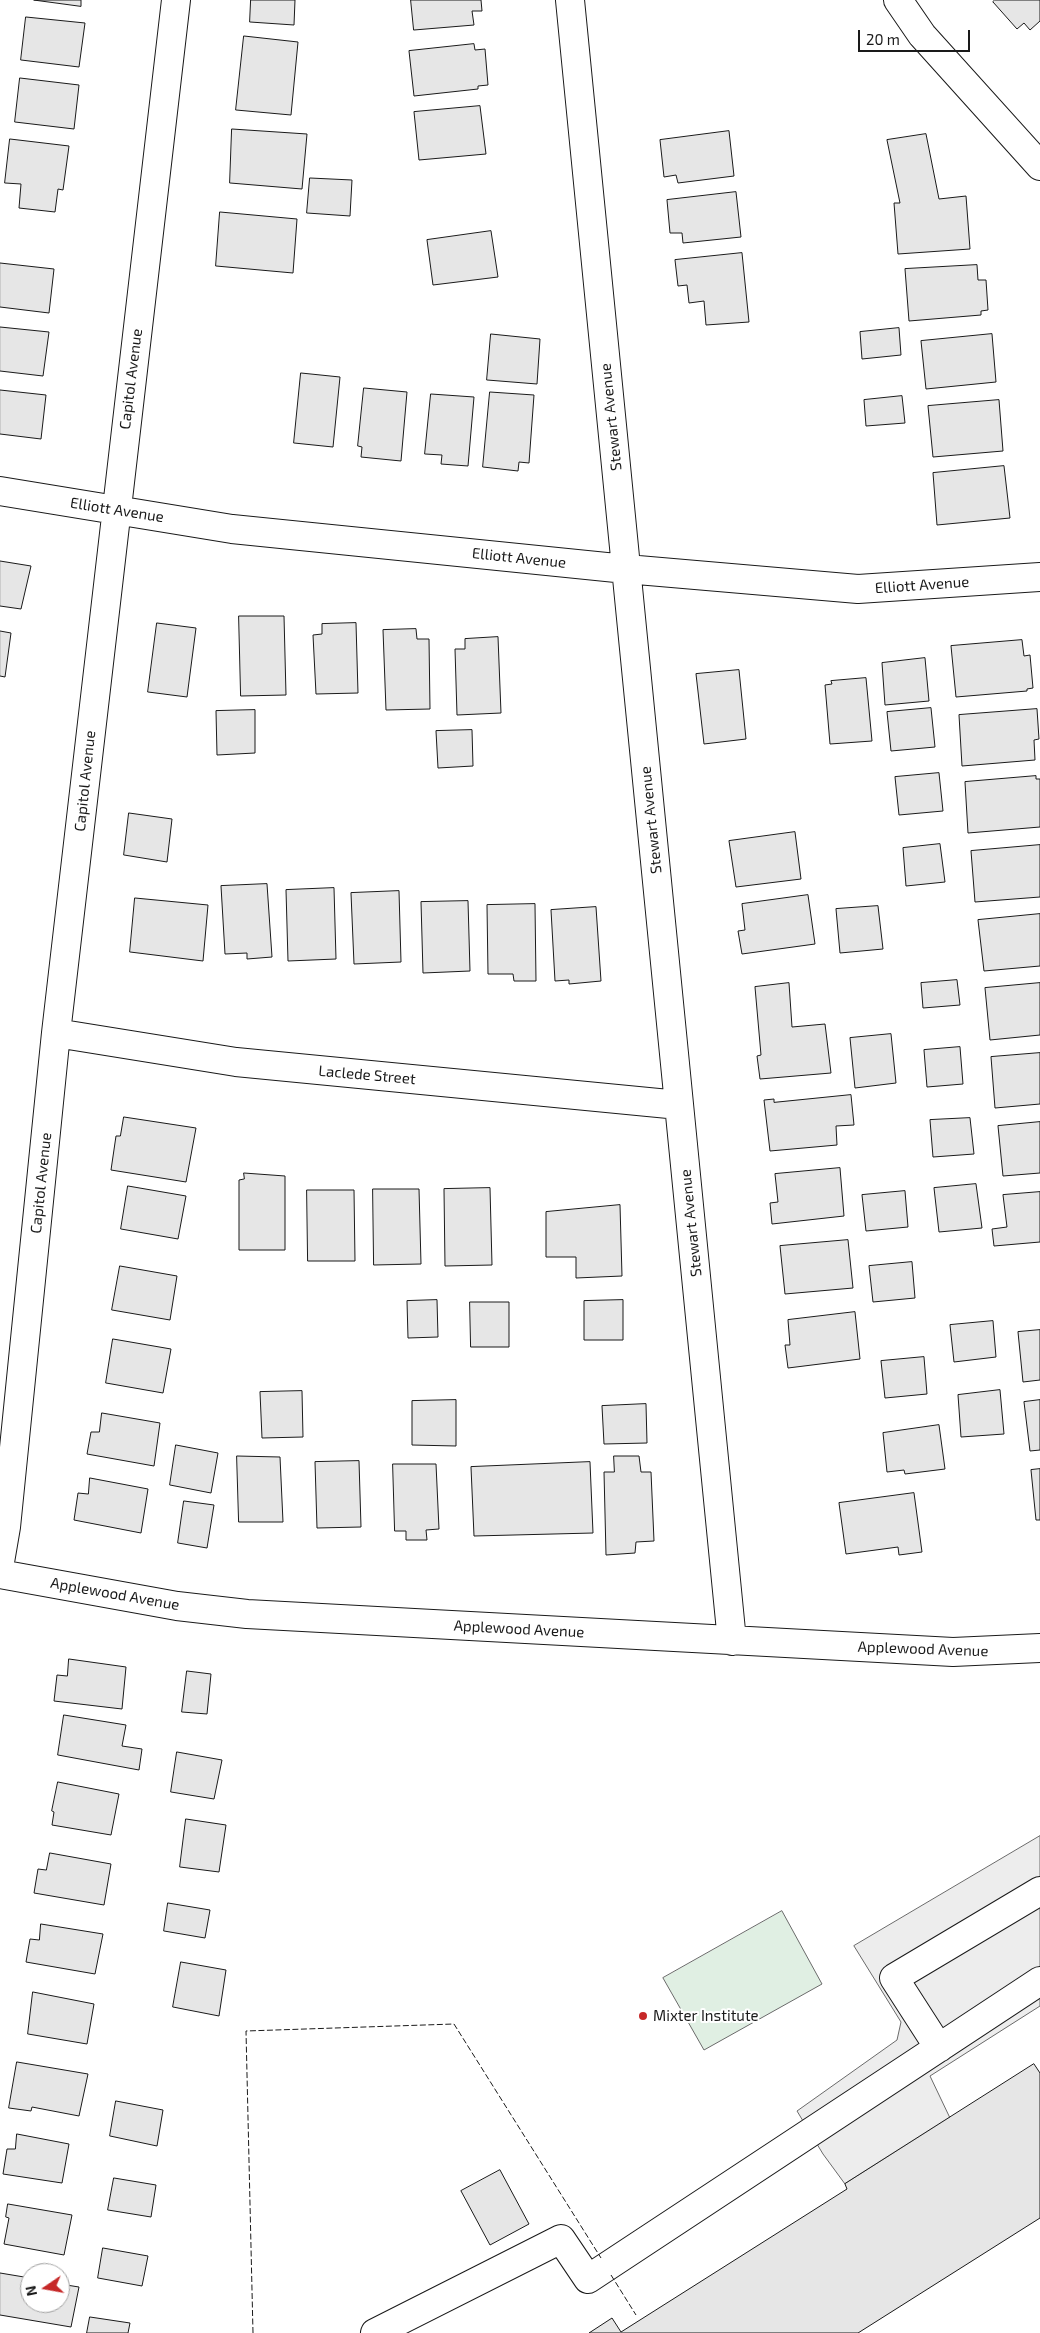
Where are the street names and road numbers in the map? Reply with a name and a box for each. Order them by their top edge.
street label: Capitol Avenue [116,328,146,430]
street label: Stewart Avenue [596,362,626,472]
street label: Elliott Avenue [69,494,165,526]
street label: Elliott Avenue [471,544,567,572]
street label: Elliott Avenue [874,573,970,597]
street label: Capitol Avenue [71,730,99,832]
street label: Stewart Avenue [636,765,666,875]
street label: Laclede Street [318,1062,416,1088]
street label: Capitol Avenue [27,1132,55,1234]
street label: Stewart Avenue [676,1168,706,1278]
street label: Applewood Avenue [49,1574,181,1614]
street label: Applewood Avenue [453,1617,585,1641]
street label: Applewood Avenue [857,1638,989,1660]

